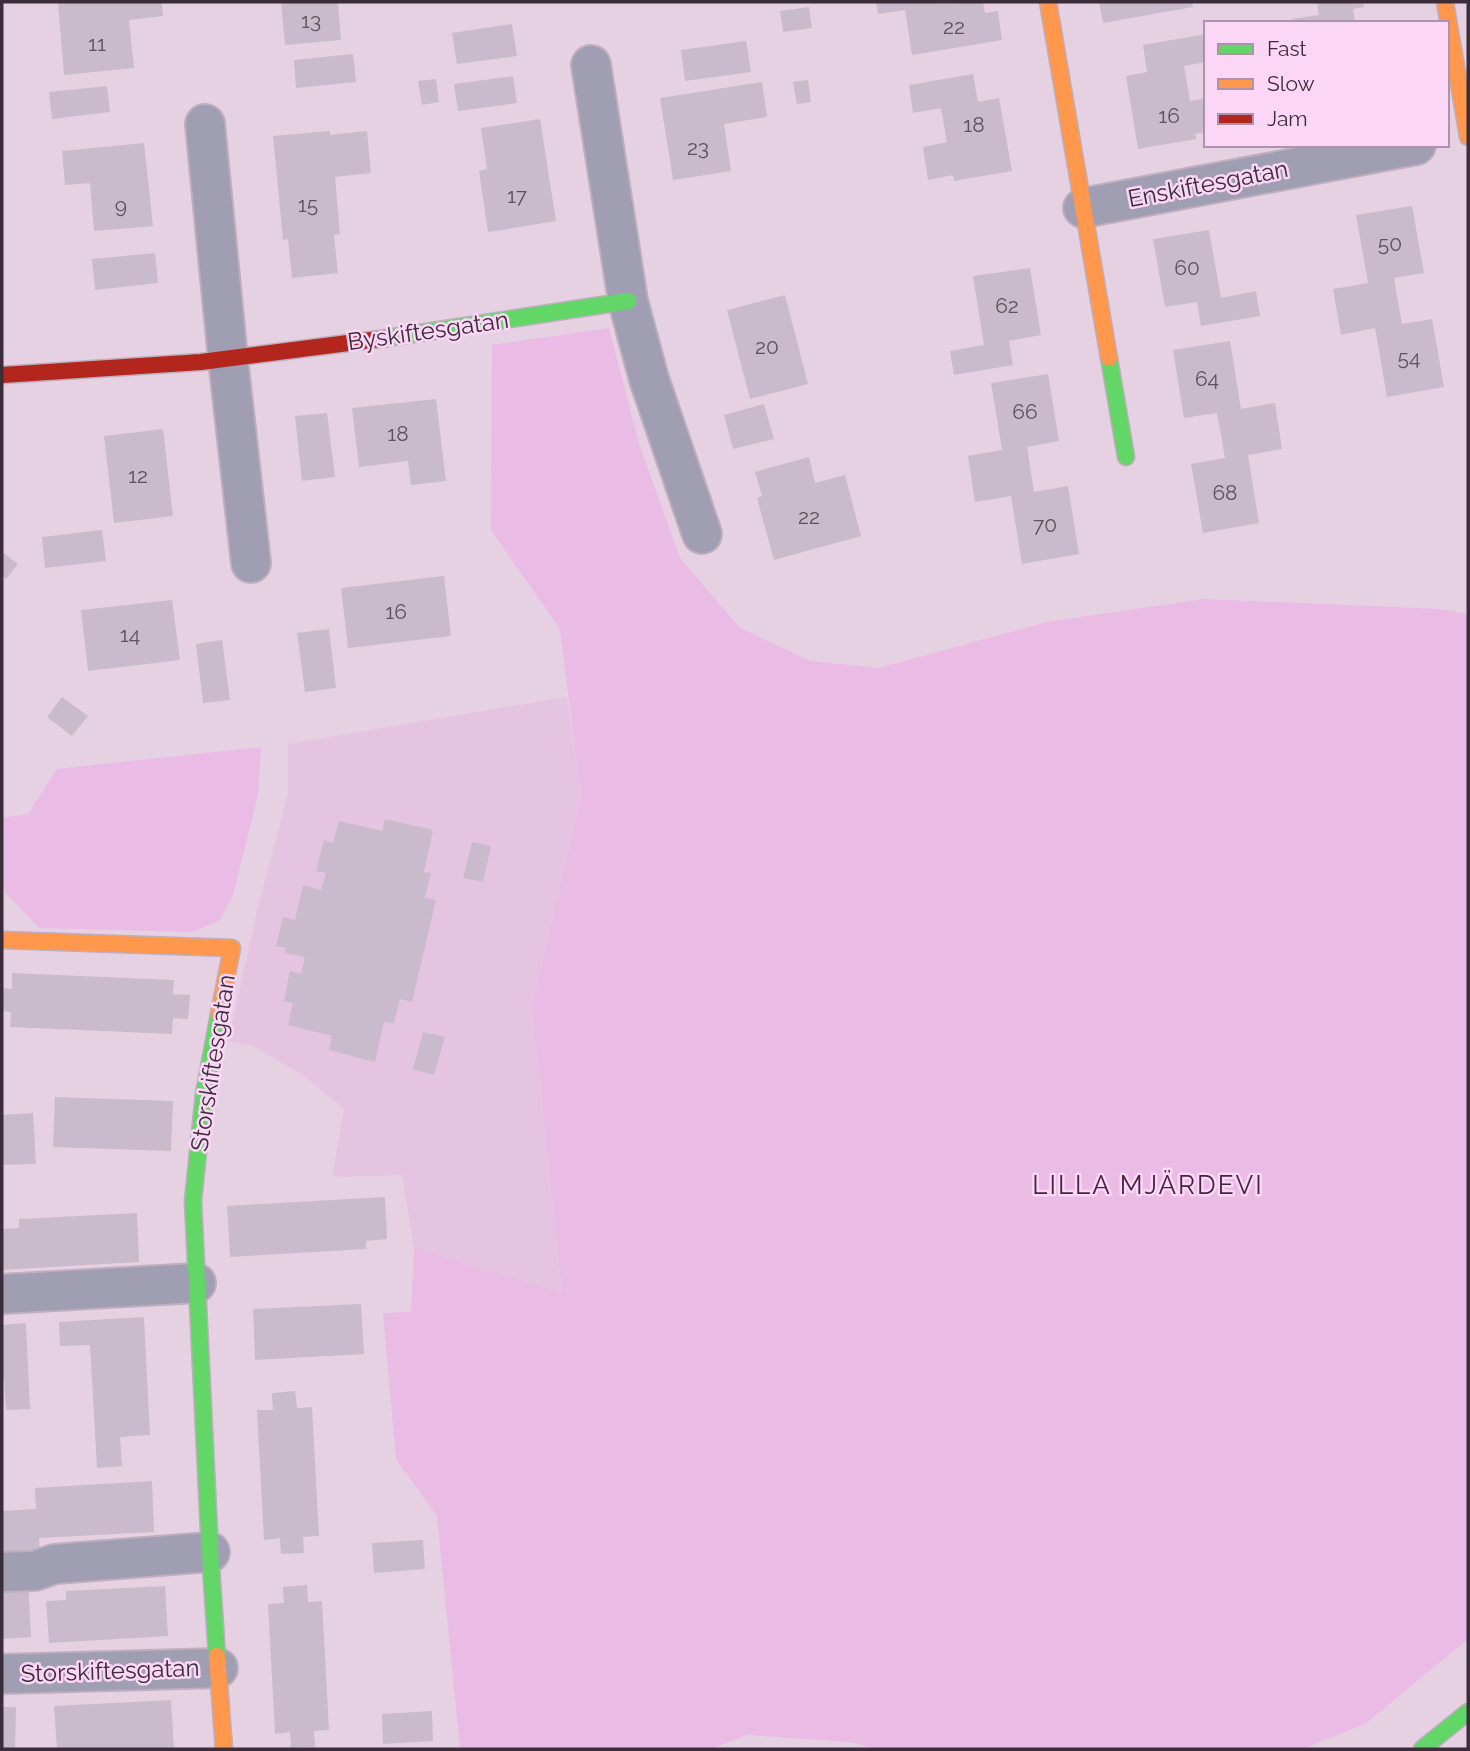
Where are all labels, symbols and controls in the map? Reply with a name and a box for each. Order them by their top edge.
house number: 13 [301,8,321,33]
house number: 22 [943,14,965,39]
legend [1204,21,1449,147]
house number: 11 [88,31,106,56]
text: Fast [1267,36,1307,61]
text: Slow [1267,71,1315,96]
house number: 16 [1158,103,1180,128]
text: Jam [1267,106,1308,131]
house number: 18 [963,112,985,137]
house number: 23 [687,135,709,160]
street label: Enskiftesgatan [1125,154,1290,213]
house number: 17 [507,183,528,208]
house number: 15 [298,192,318,217]
house number: 9 [115,193,127,218]
house number: 50 [1378,231,1402,256]
house number: 60 [1174,255,1200,280]
house number: 62 [995,293,1019,318]
street label: Byskiftesgatan [345,305,510,356]
house number: 20 [755,334,779,359]
house number: 54 [1398,345,1420,370]
house number: 64 [1195,366,1219,391]
house number: 66 [1012,399,1038,424]
house number: 18 [387,421,409,446]
house number: 12 [128,463,148,488]
house number: 68 [1212,480,1238,505]
house number: 22 [798,504,820,529]
house number: 70 [1033,512,1057,537]
house number: 16 [385,599,407,624]
house number: 14 [120,622,140,647]
street label: Storskiftesgatan [184,972,241,1153]
district label: LILLA MJÄRDEVI [1032,1170,1264,1200]
street label: Storskiftesgatan [20,1653,200,1688]

